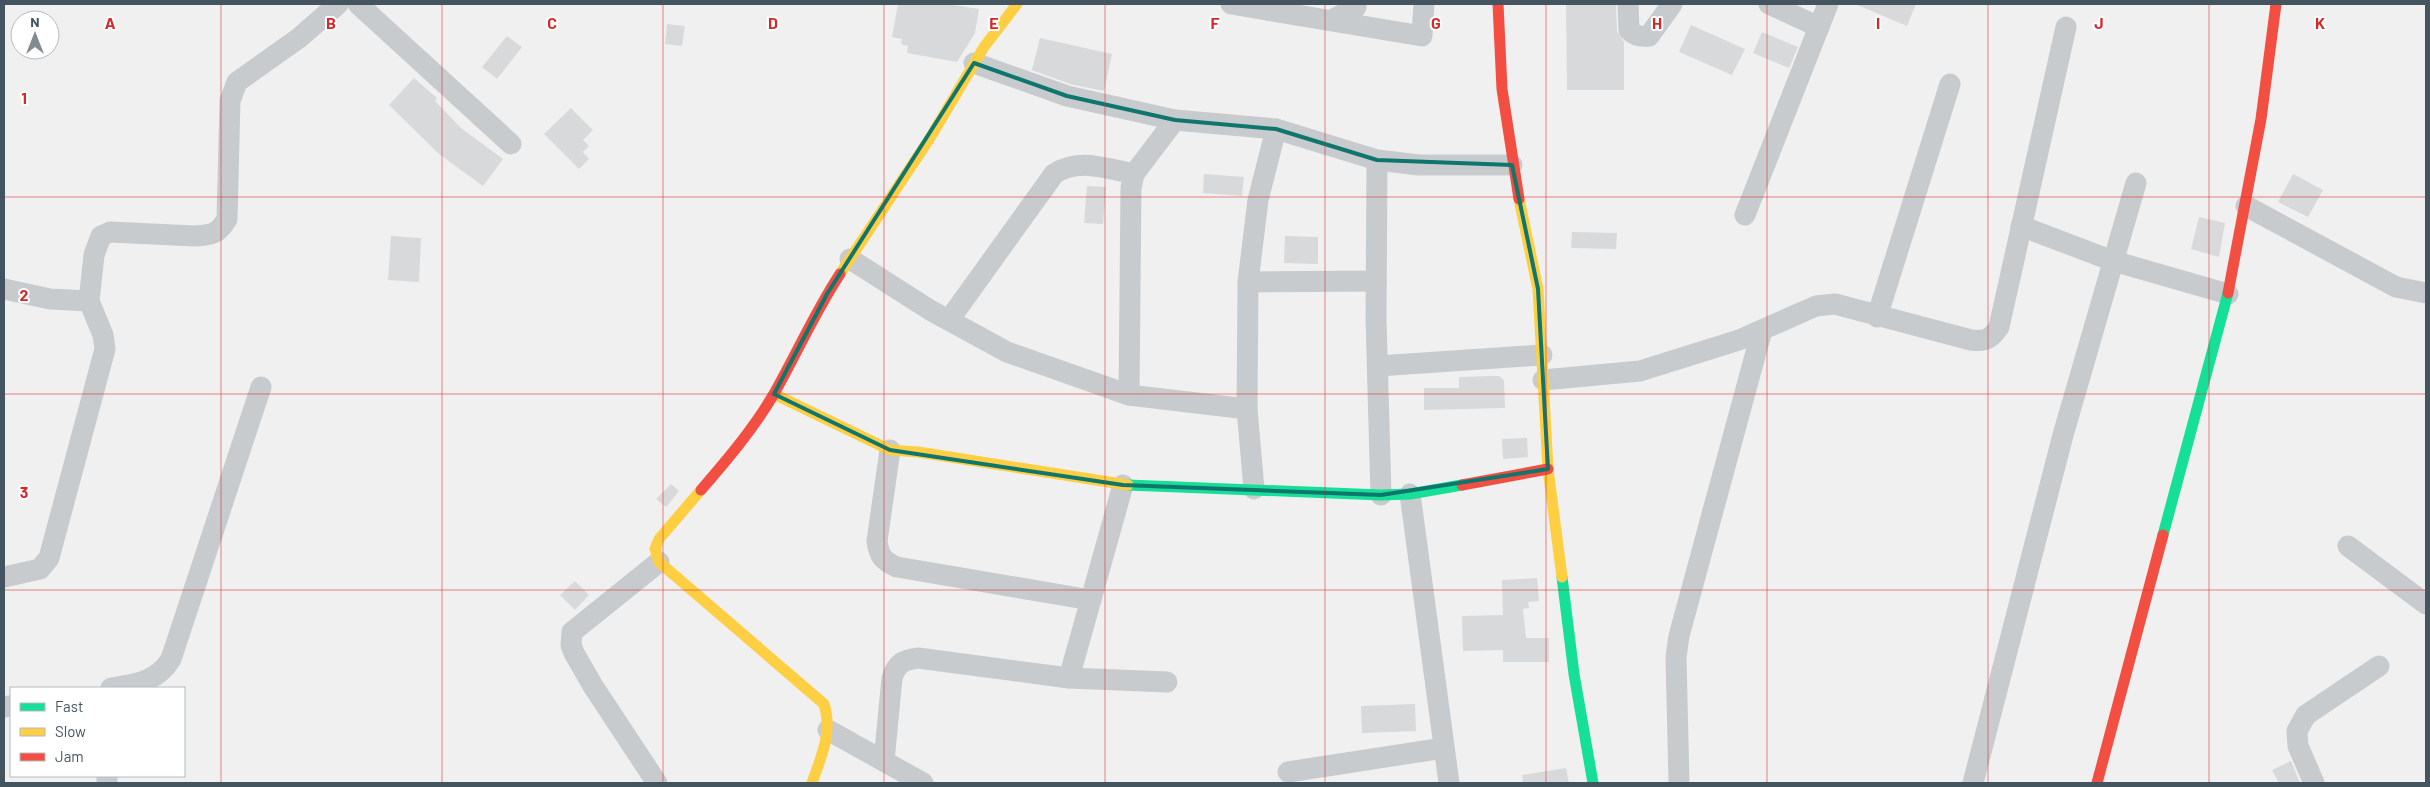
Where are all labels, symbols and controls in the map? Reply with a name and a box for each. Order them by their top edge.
north arrow [10,10,60,60]
text: N [30,13,40,30]
text: A [105,13,116,32]
text: B [326,13,336,32]
text: C [547,13,557,32]
text: D [768,13,778,32]
text: E [989,13,999,32]
text: F [1211,13,1220,32]
text: G [1431,13,1441,32]
text: H [1652,13,1662,32]
text: I [1876,13,1880,32]
text: J [2094,13,2104,32]
text: K [2315,13,2325,32]
text: 1 [21,88,27,107]
text: 2 [20,285,29,304]
text: 3 [20,482,28,501]
legend [10,687,185,777]
text: Fast [55,697,83,715]
text: Slow [55,722,86,740]
text: Jam [55,747,84,765]

